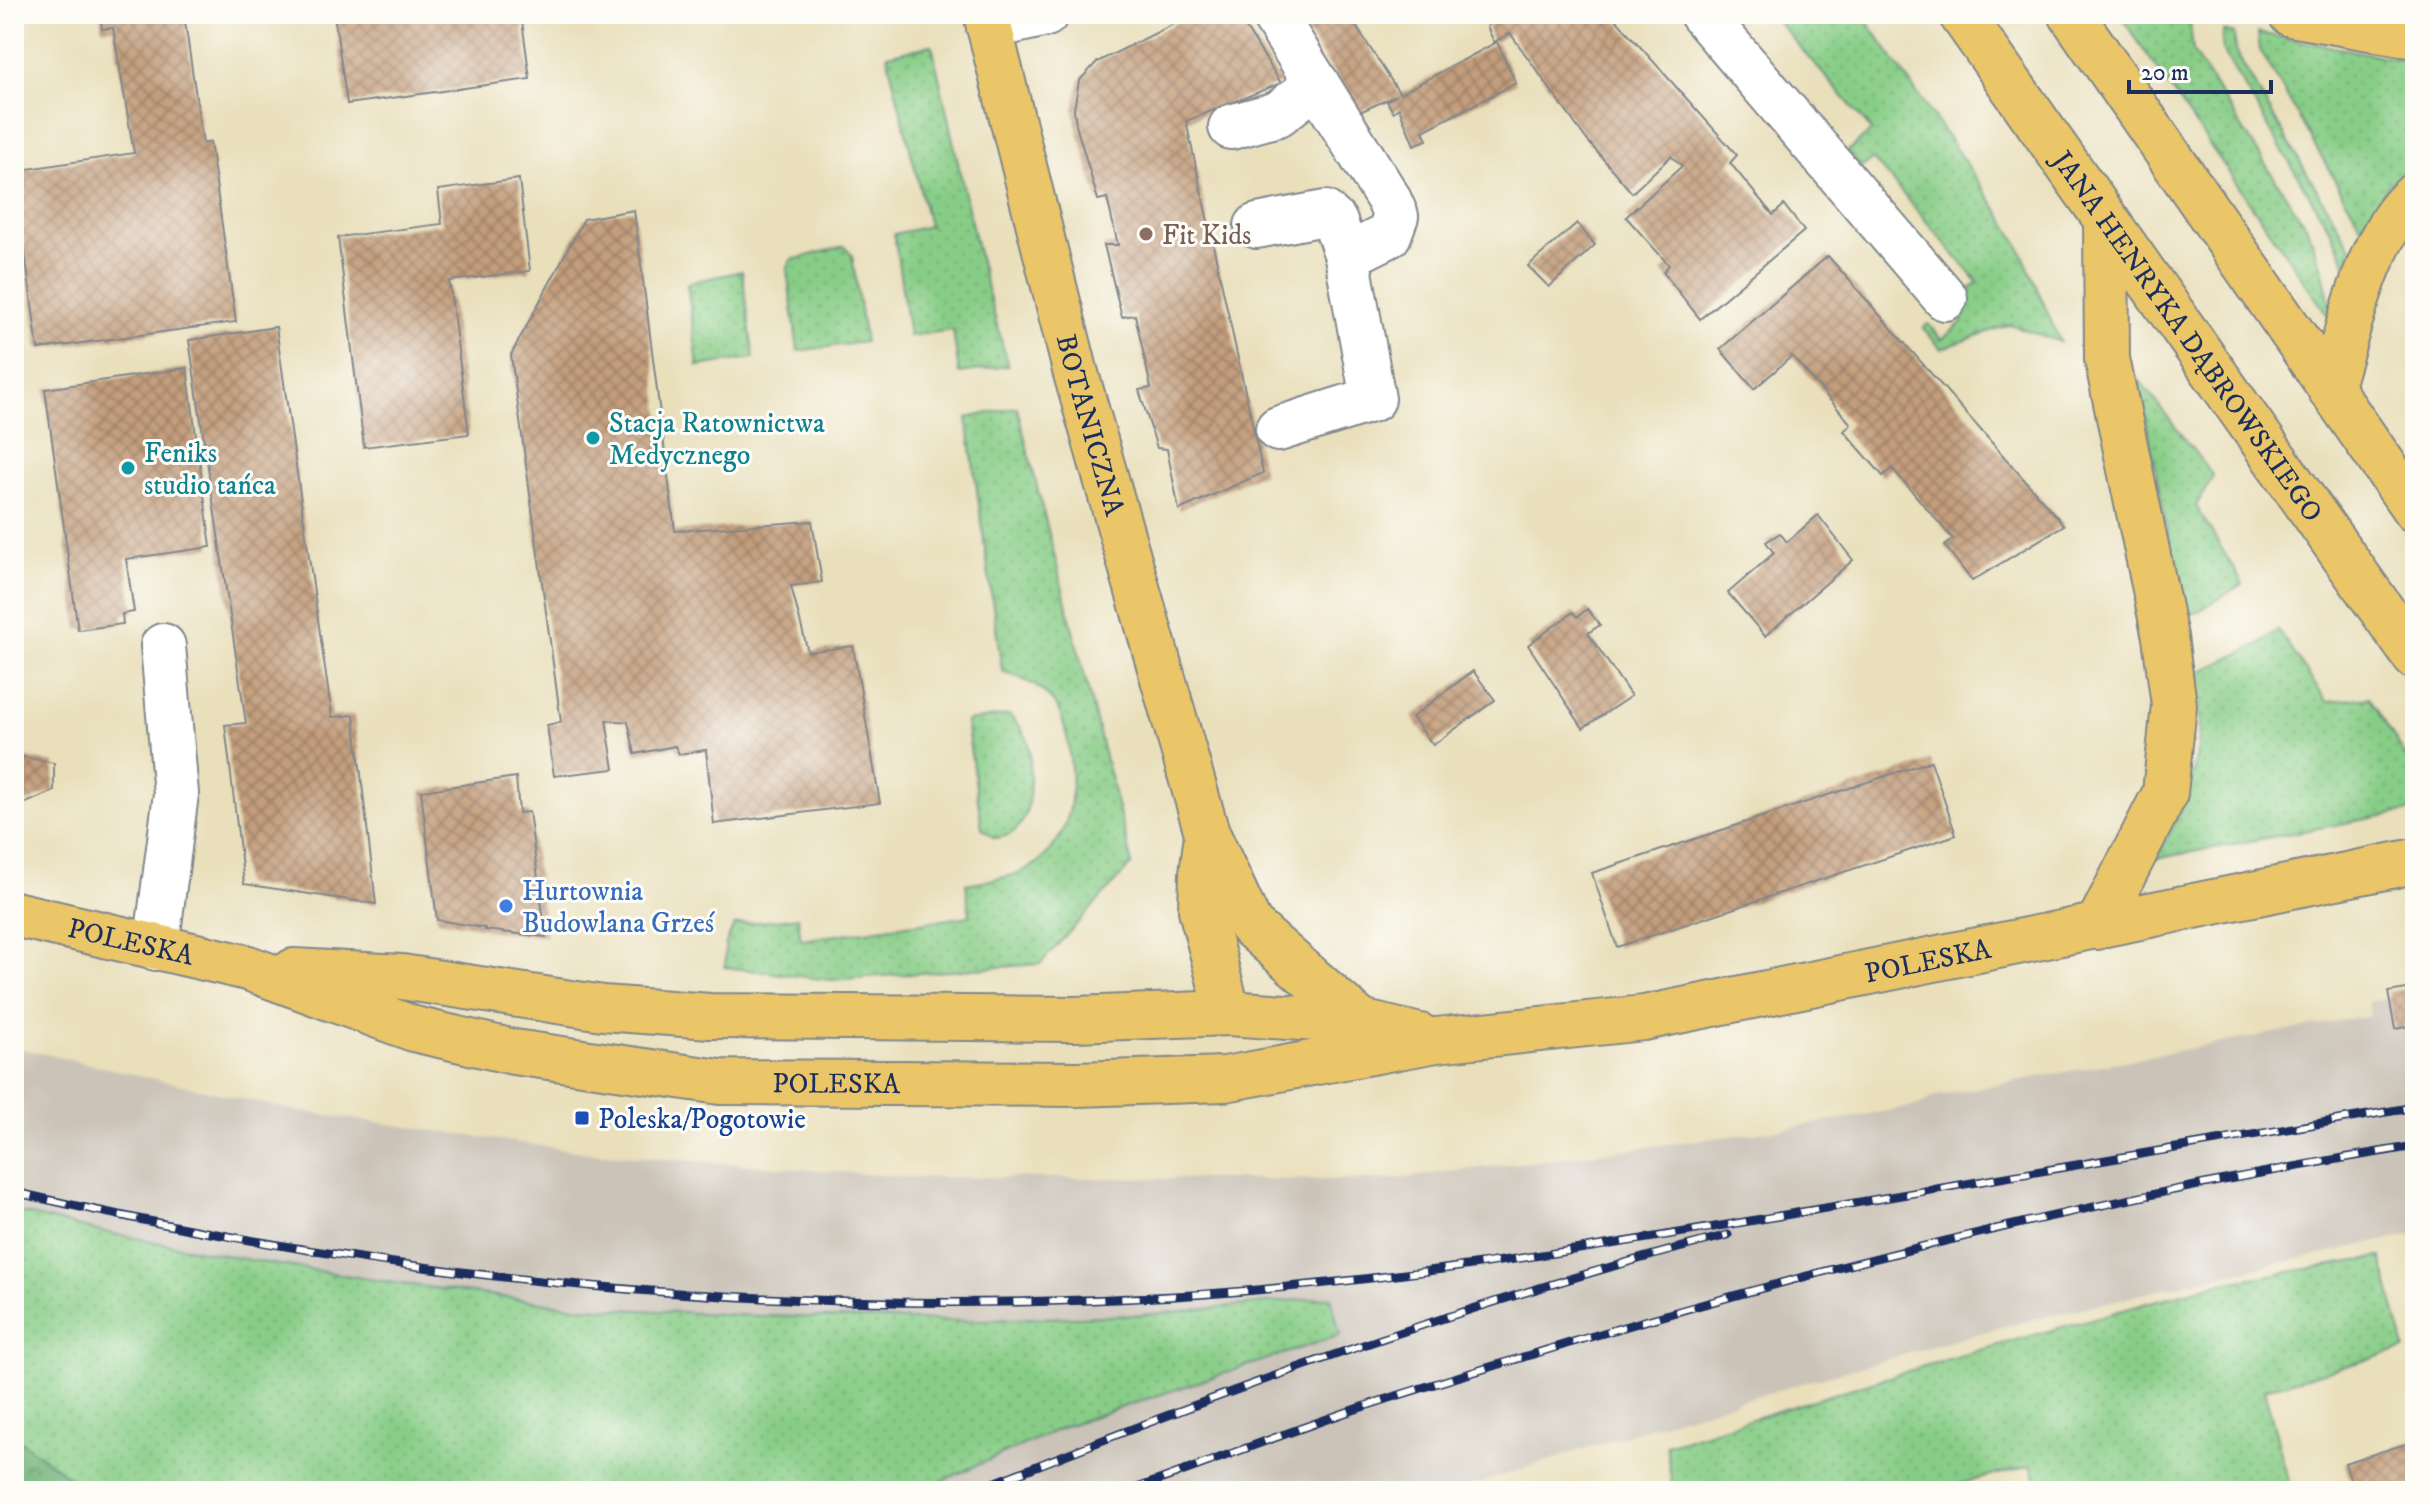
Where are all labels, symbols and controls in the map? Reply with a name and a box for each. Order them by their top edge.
scale bar [2129,44,2271,94]
text: 20 m [2141,58,2189,88]
street label: JANA HENRYKA DĄBROWSKIEGO [2042,142,2330,529]
place label: Fit Kids [1162,218,1251,253]
marker: Fit Kids [1137,225,1155,243]
street label: BOTANICZNA [1048,331,1132,521]
place label: Stacja Ratownictwa Medycznego [609,406,825,473]
marker: Stacja Ratownictwa Medycznego [584,429,602,447]
place label: Feniks studio tańca [144,436,276,503]
marker: Feniks studio tańca [119,459,137,477]
place label: Hurtownia Budowlana Grześ [522,874,716,941]
marker: Hurtownia Budowlana Grześ [497,897,515,915]
street label: POLESKA [64,911,198,974]
street label: POLESKA [1862,932,1995,992]
street label: POLESKA [772,1066,901,1102]
place label: Poleska/Pogotowie [598,1102,806,1137]
marker: Poleska/Pogotowie [573,1109,591,1127]

